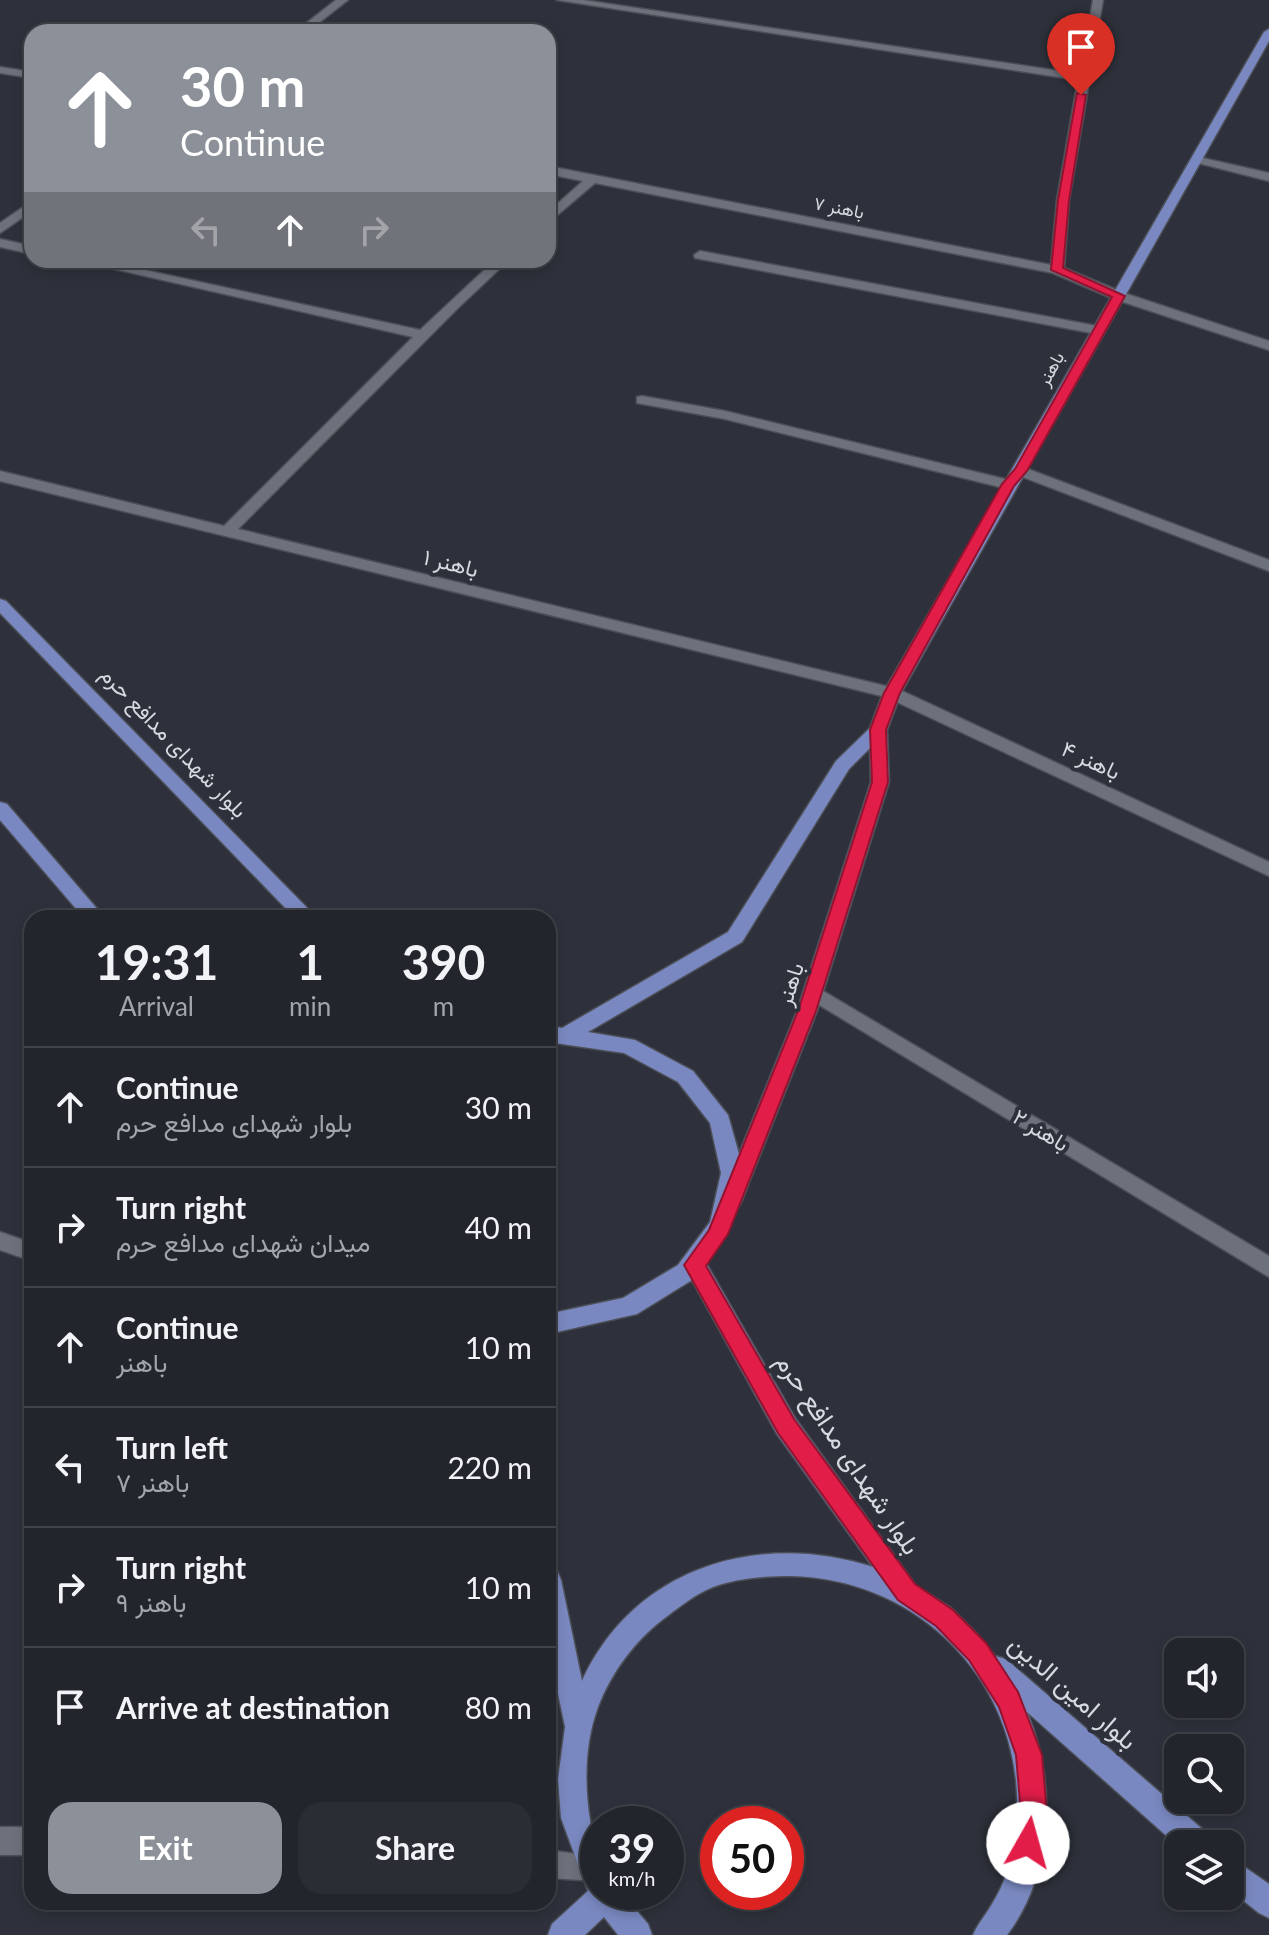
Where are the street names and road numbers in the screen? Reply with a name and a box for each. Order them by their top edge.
street label: باهنر ۷ [812,191,866,224]
street label: باهنر [1031,348,1069,391]
street label: باهنر ۱ [421,543,481,583]
street label: بلوار شهدای مدافع حرم [94,660,253,824]
street label: باهنر ۴ [1057,734,1125,786]
street label: باهنر [770,959,810,1010]
street label: باهنر ۲ [1008,1102,1074,1158]
street label: بلوار شهدای مدافع حرم [767,1347,928,1562]
street label: بلوار امین الدین [1002,1627,1144,1756]

